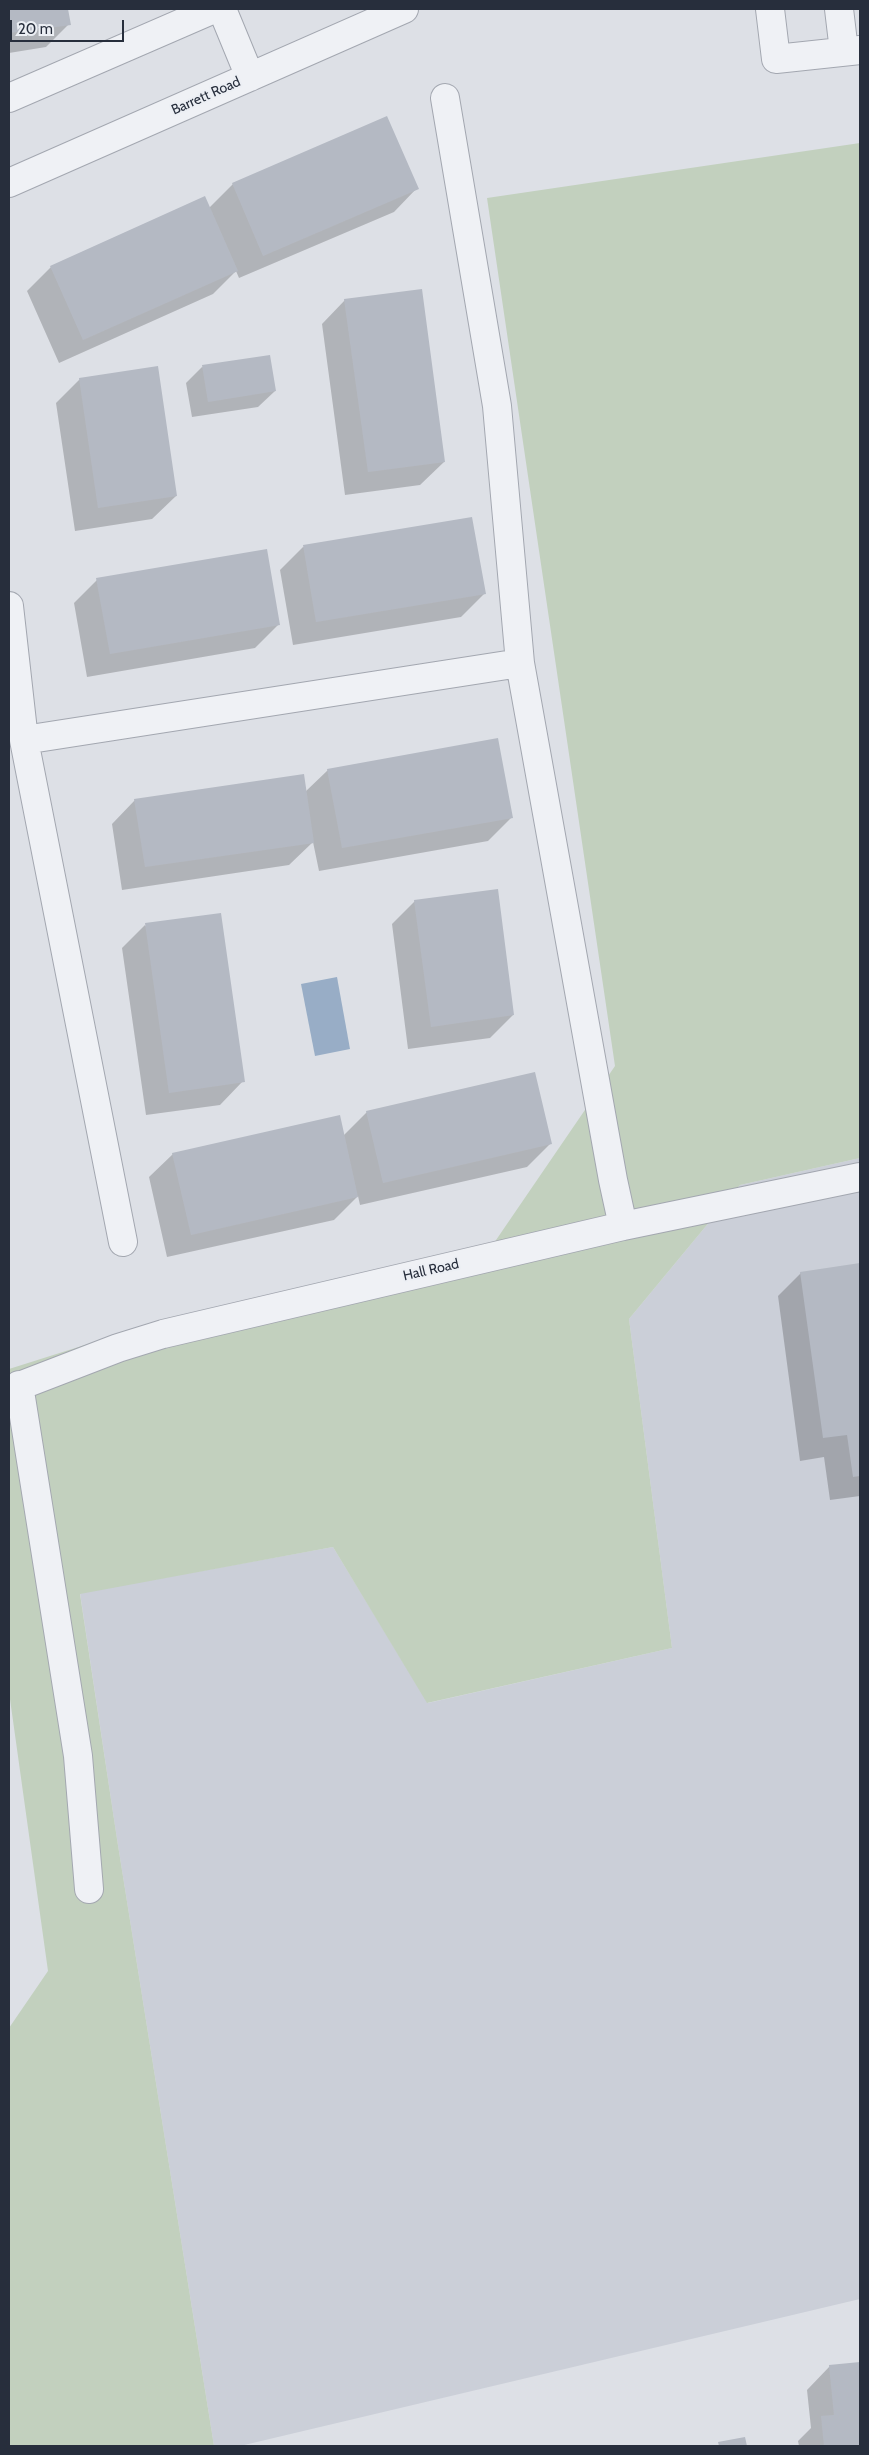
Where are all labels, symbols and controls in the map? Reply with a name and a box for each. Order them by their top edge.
scale bar [12,10,126,42]
text: 20 m [18,20,53,38]
street label: Barrett Road [169,73,243,119]
street label: Hall Road [402,1255,460,1285]

